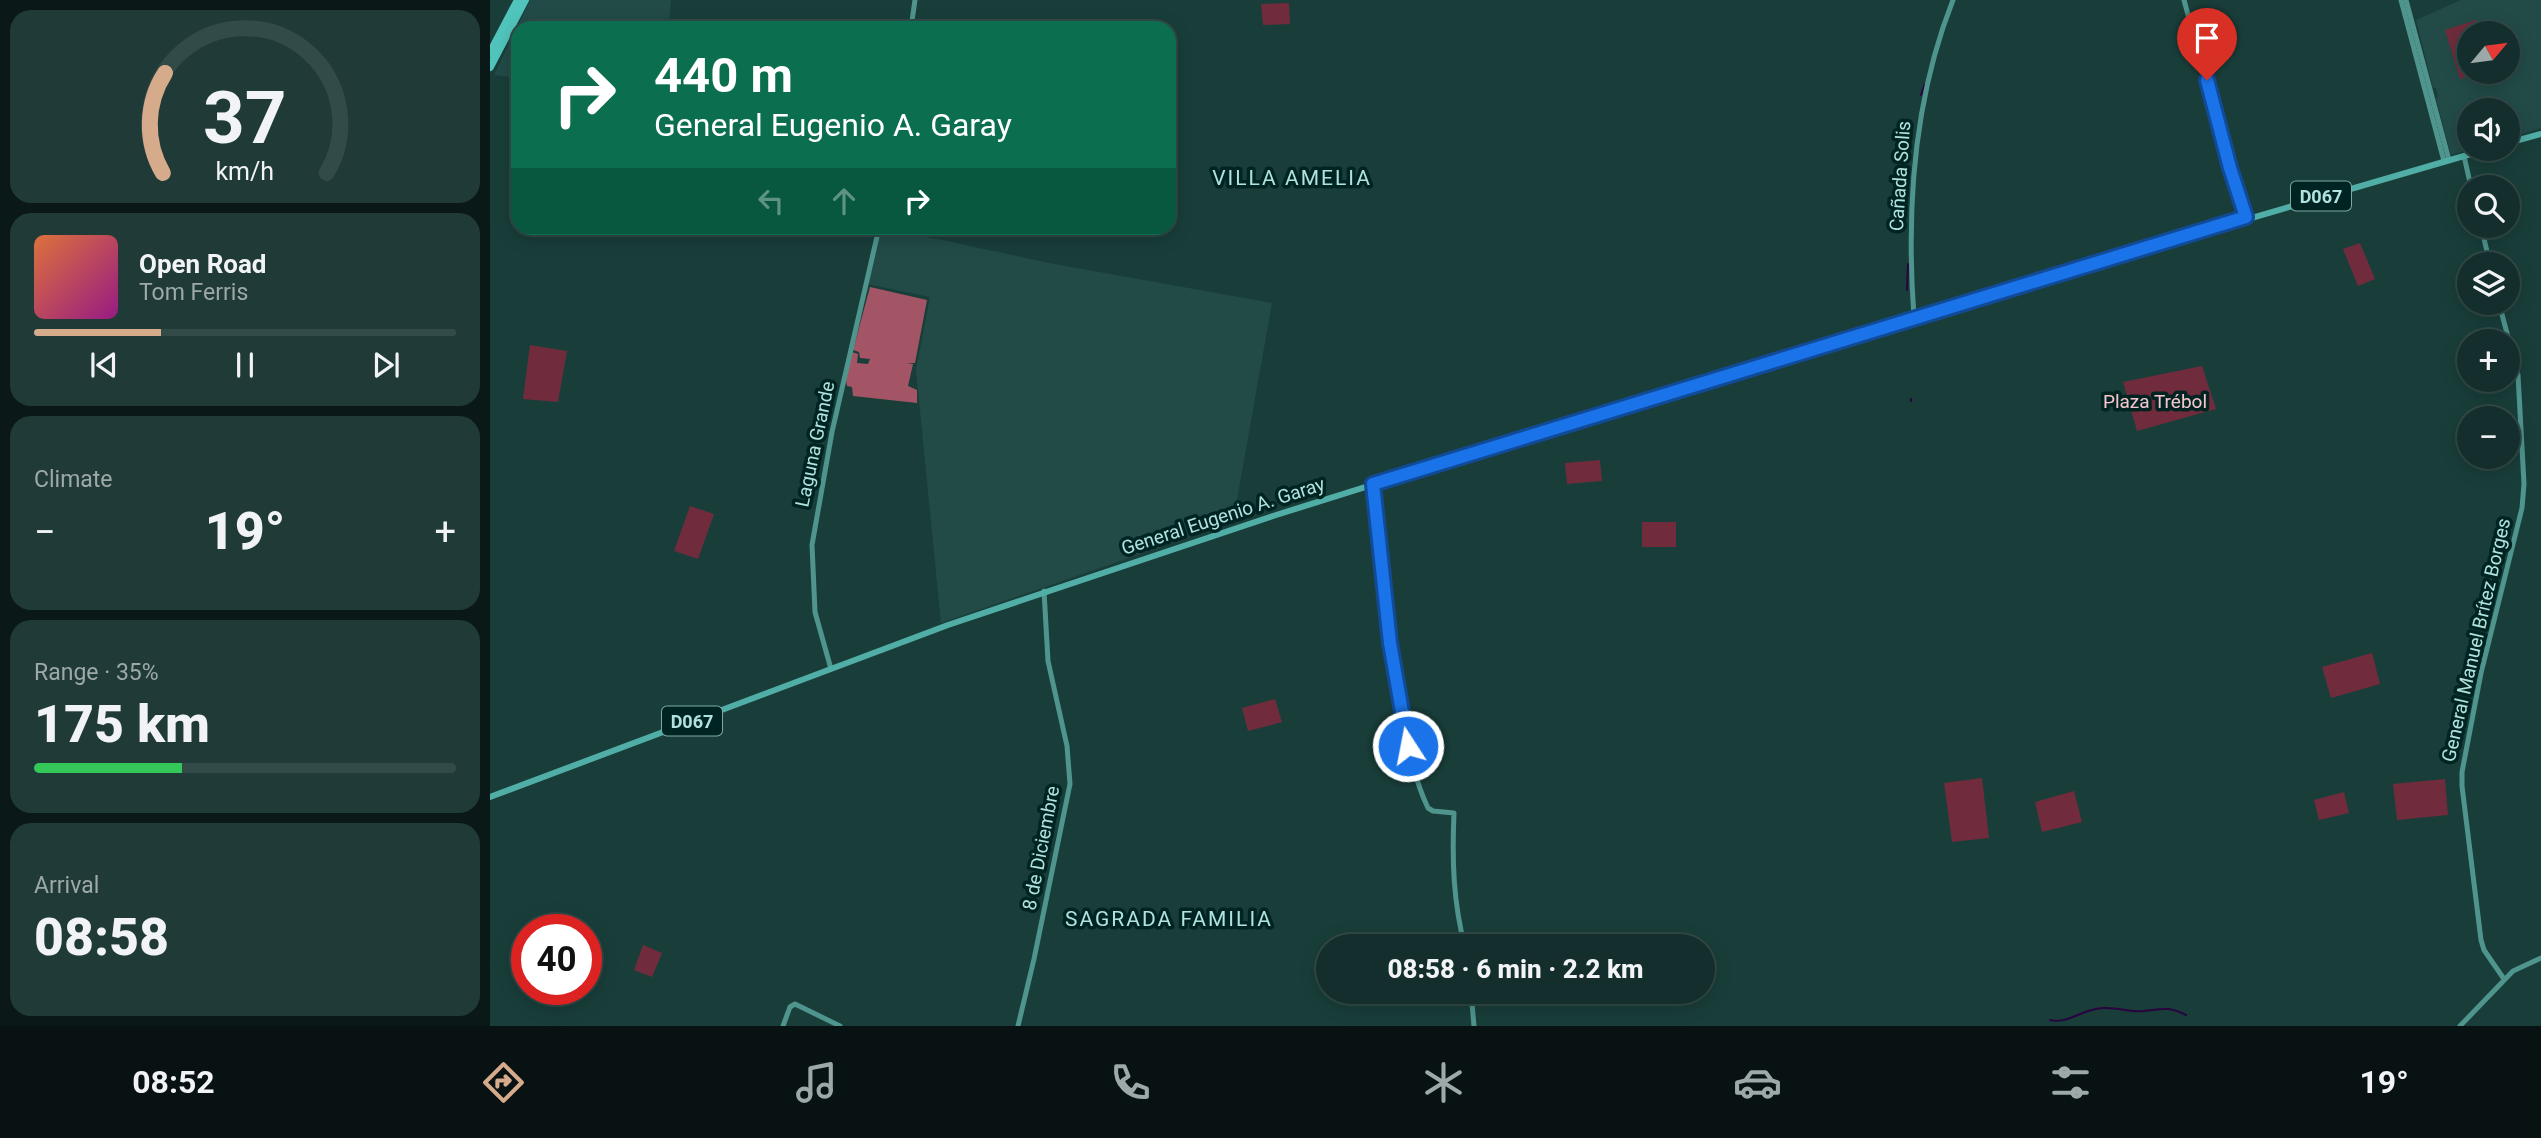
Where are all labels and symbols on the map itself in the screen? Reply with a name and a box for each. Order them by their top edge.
pin [2177,8,2237,80]
north arrow [2457,21,2520,84]
street label: Cañada Solis [1885,120,1915,232]
district label: VILLA AMELIA [1212,166,1372,190]
road number: D067 [2291,182,2351,210]
street label: Laguna Grande [790,379,840,509]
park label: Plaza Trébol [2103,390,2207,413]
street label: General Eugenio A. Garay [1118,472,1328,560]
street label: General Manuel Brítez Borges [2437,516,2515,764]
road number: D067 [662,706,722,736]
position arrow [1371,709,1445,783]
street label: 8 de Diciembre [1018,784,1064,912]
district label: SAGRADA FAMILIA [1065,907,1273,931]
speed limit sign: 40 [511,914,602,1005]

